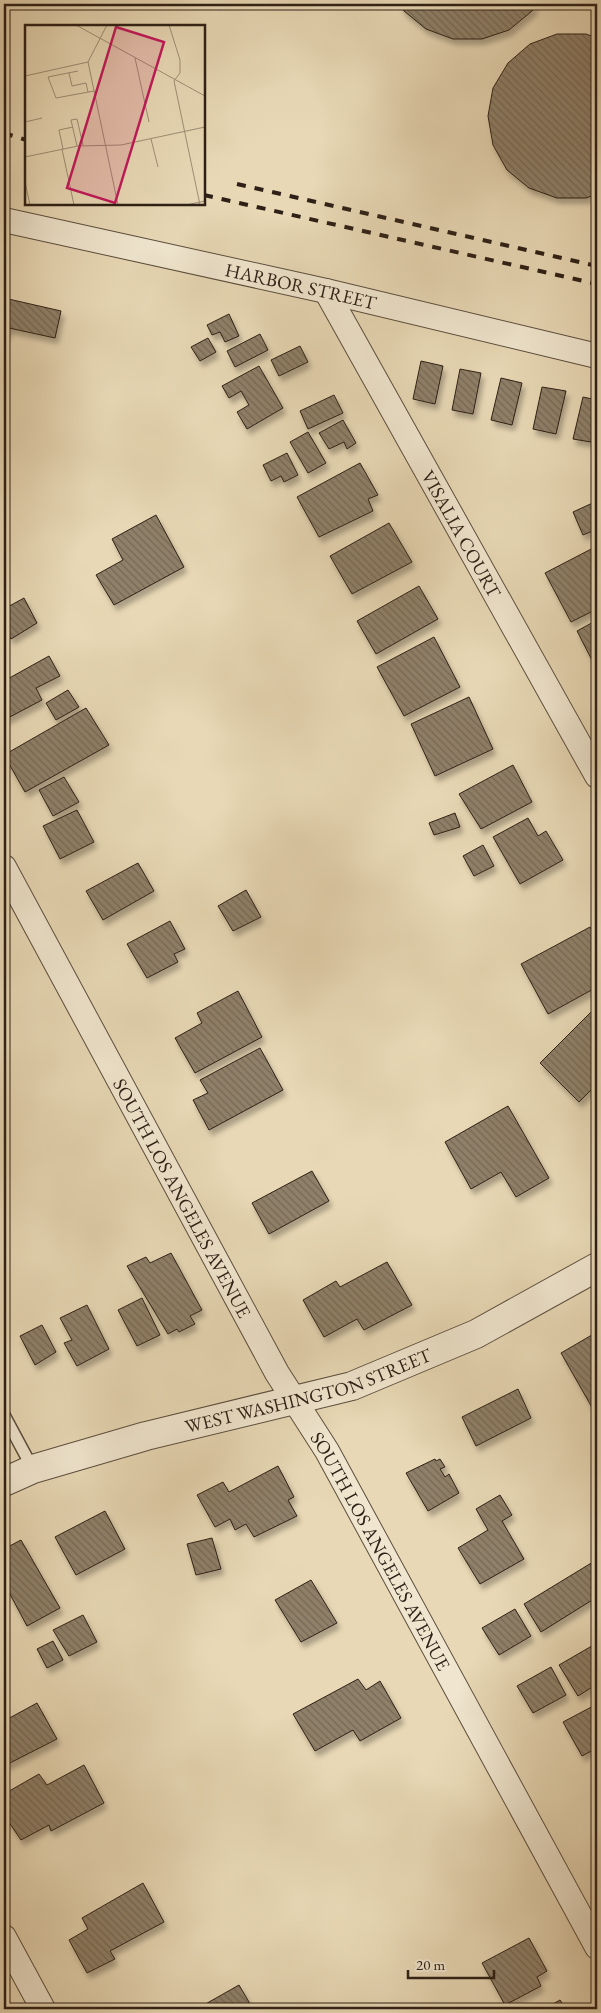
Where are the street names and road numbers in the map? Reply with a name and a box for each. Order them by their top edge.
street label: HARBOR STREET [223,257,379,316]
street label: VISALIA COURT [416,466,507,602]
street label: SOUTH LOS ANGELES AVENUE [107,1074,257,1323]
street label: WEST WASHINGTON STREET [182,1342,435,1439]
street label: SOUTH LOS ANGELES AVENUE [305,1427,456,1675]

